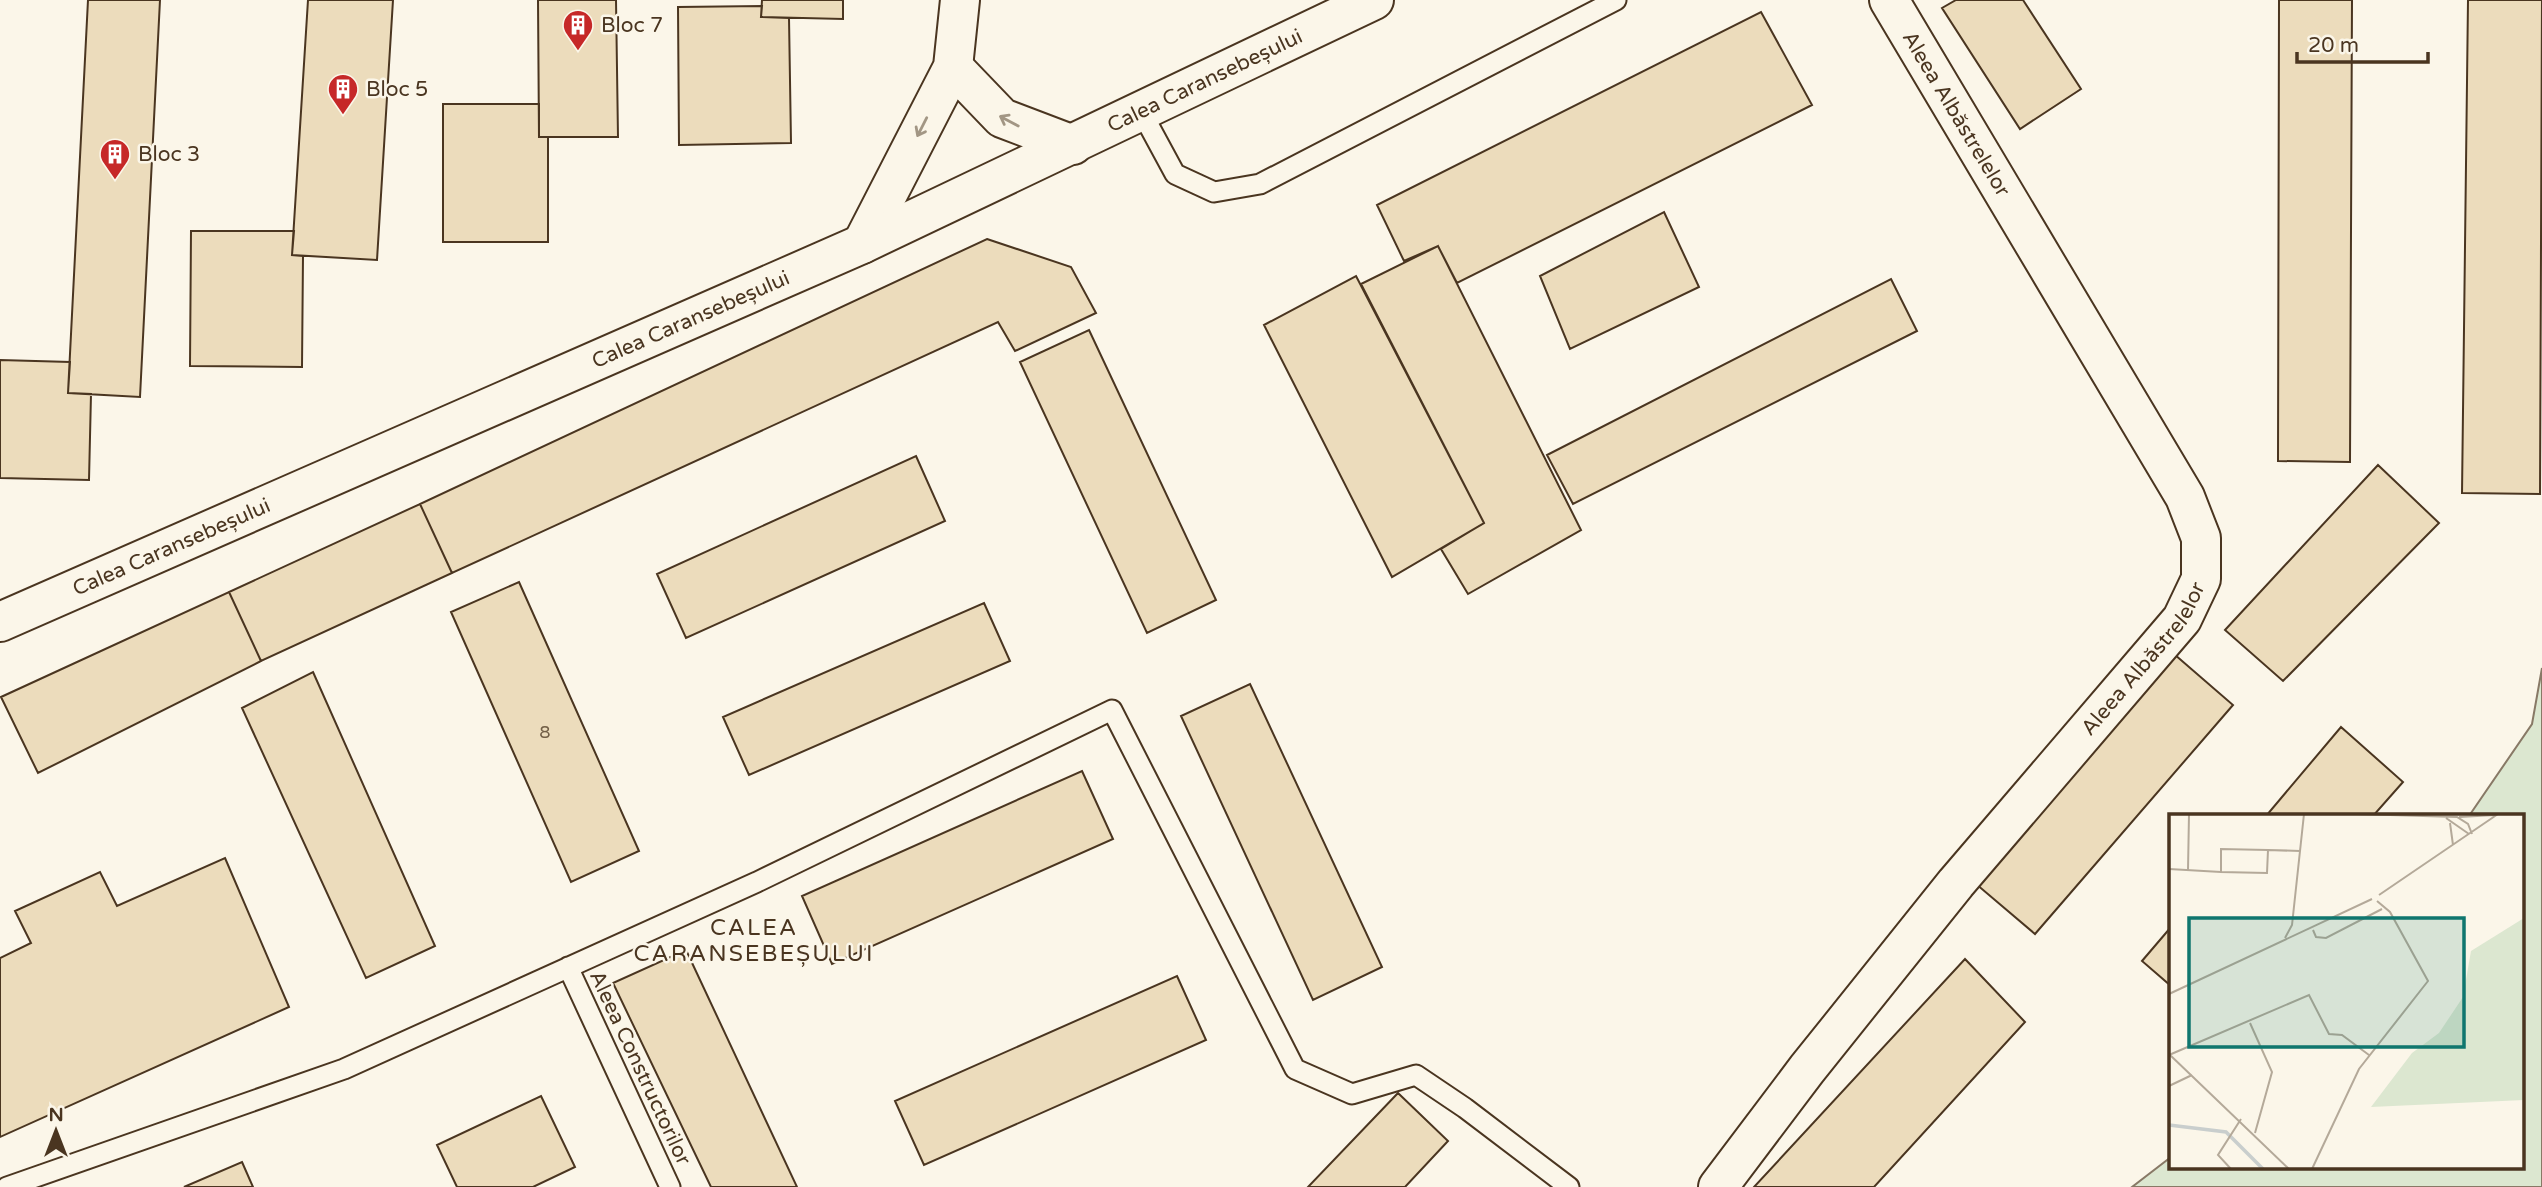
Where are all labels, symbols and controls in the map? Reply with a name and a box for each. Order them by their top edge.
building icon: Bloc 7 [561,8,595,52]
place label: Bloc 7 [601,13,663,38]
scale bar [2297,21,2428,65]
street label: Calea Caransebeșului [1103,23,1306,138]
street label: Aleea Albăstrelelor [1897,27,2015,201]
text: 20 m [2308,33,2359,58]
building icon: Bloc 5 [326,72,360,116]
place label: Bloc 5 [366,77,428,102]
one-way arrow [1000,114,1020,128]
one-way arrow [915,117,929,137]
building icon: Bloc 3 [98,137,132,181]
place label: Bloc 3 [138,142,200,167]
street label: Calea Caransebeșului [588,265,793,373]
street label: Calea Caransebeșului [69,493,274,601]
street label: Aleea Albăstrelelor [2076,578,2210,740]
house number: 8 [539,721,551,743]
inset map [2169,814,2524,1170]
district label: CALEA CARANSEBEȘULUI [634,914,874,968]
street label: Aleea Constructorilor [584,967,696,1169]
north arrow [21,1096,91,1166]
text: N [48,1104,64,1126]

